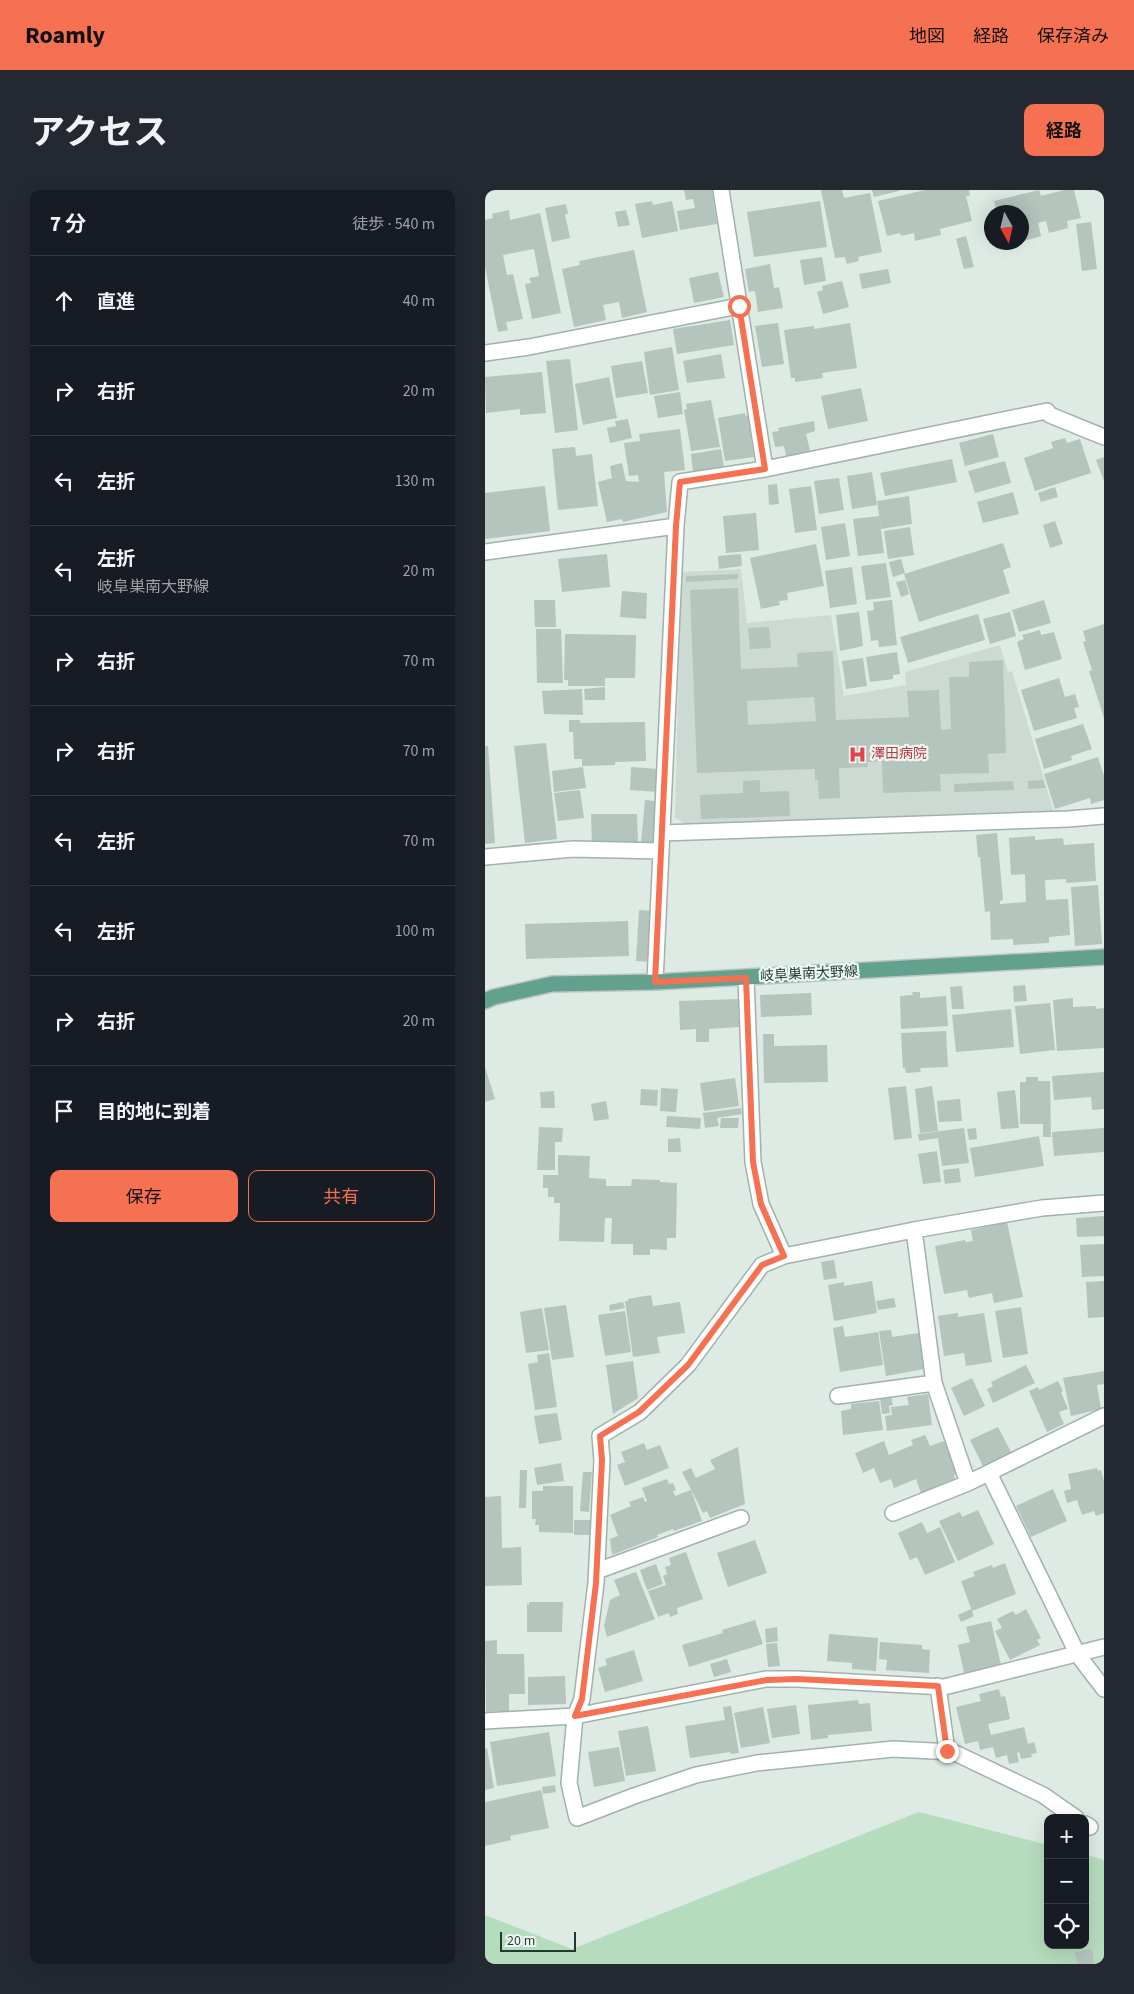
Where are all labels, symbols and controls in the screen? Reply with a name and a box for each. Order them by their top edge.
text: Roamly [25,18,105,53]
text: 地図 [909,24,945,49]
text: 経路 [973,24,1009,49]
text: 保存済み [1037,24,1109,49]
button: 経路 [1024,104,1104,156]
text: アクセス [30,108,168,158]
north arrow [984,205,1029,250]
text: 7 分 [50,209,86,239]
text: 徒歩 · 540 m [352,213,435,235]
icon: ahead [50,287,78,315]
text: 直進 [97,289,135,316]
text: 40 m [403,290,435,312]
route start [728,295,751,318]
icon: right [50,377,78,405]
text: 右折 [97,379,135,406]
text: 20 m [403,380,435,402]
icon: left [50,467,78,495]
text: 左折 [97,469,135,496]
text: 130 m [395,470,435,492]
text: 左折 [97,546,135,573]
icon: left [50,557,78,585]
text: 20 m [403,560,435,582]
text: 岐阜巣南大野線 [97,576,209,598]
icon: right [50,647,78,675]
text: 右折 [97,649,135,676]
text: 70 m [403,650,435,672]
icon: right [50,737,78,765]
text: 右折 [97,739,135,766]
text: 70 m [403,740,435,762]
hospital icon: 澤田病院 [847,744,867,764]
place label: 澤田病院 [871,744,927,764]
icon: left [50,827,78,855]
text: 左折 [97,829,135,856]
text: 70 m [403,830,435,852]
icon: left [50,917,78,945]
text: 左折 [97,919,135,946]
text: 100 m [395,920,435,942]
street label: 岐阜巣南大野線 [760,961,858,987]
icon: right [50,1007,78,1035]
text: 右折 [97,1009,135,1036]
text: 20 m [403,1010,435,1032]
icon: arrive [50,1097,78,1125]
text: 目的地に到着 [97,1099,211,1126]
button: 保存 [50,1170,238,1222]
button: 共有 [248,1170,435,1222]
route end [936,1740,959,1763]
map controls [1044,1814,1089,1949]
button: + [1044,1814,1089,1859]
button: − [1044,1859,1089,1904]
button: locate [1044,1904,1089,1949]
scale bar [500,1929,576,1952]
text: 20 m [507,1931,535,1951]

